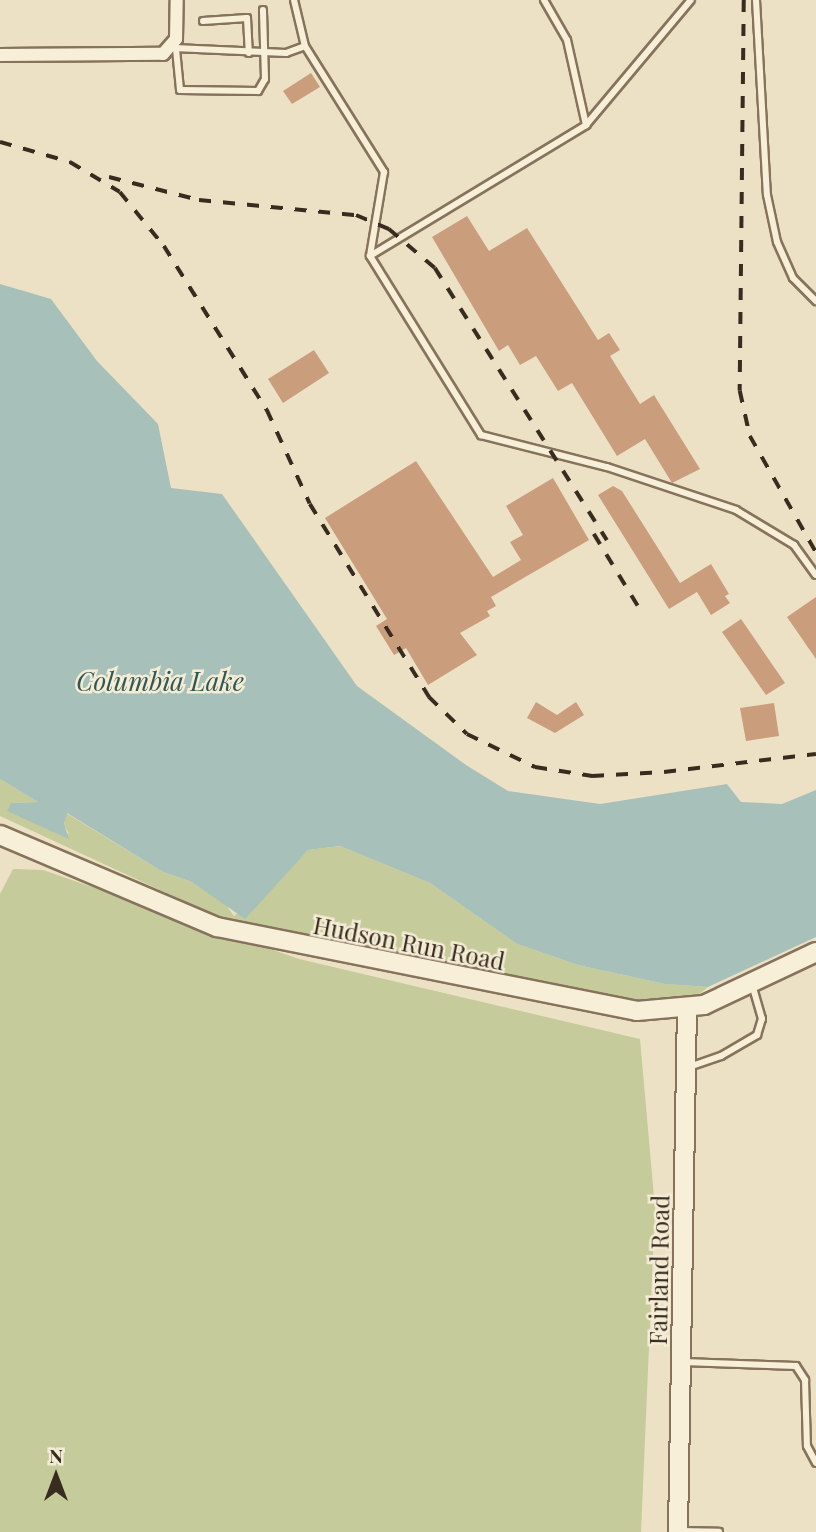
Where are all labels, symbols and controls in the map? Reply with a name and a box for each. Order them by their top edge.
water label: Columbia Lake [76,665,244,697]
street label: Hudson Run Road [311,910,507,976]
street label: Fairland Road [643,1195,675,1345]
north arrow [21,1441,91,1511]
text: N [49,1442,63,1468]

